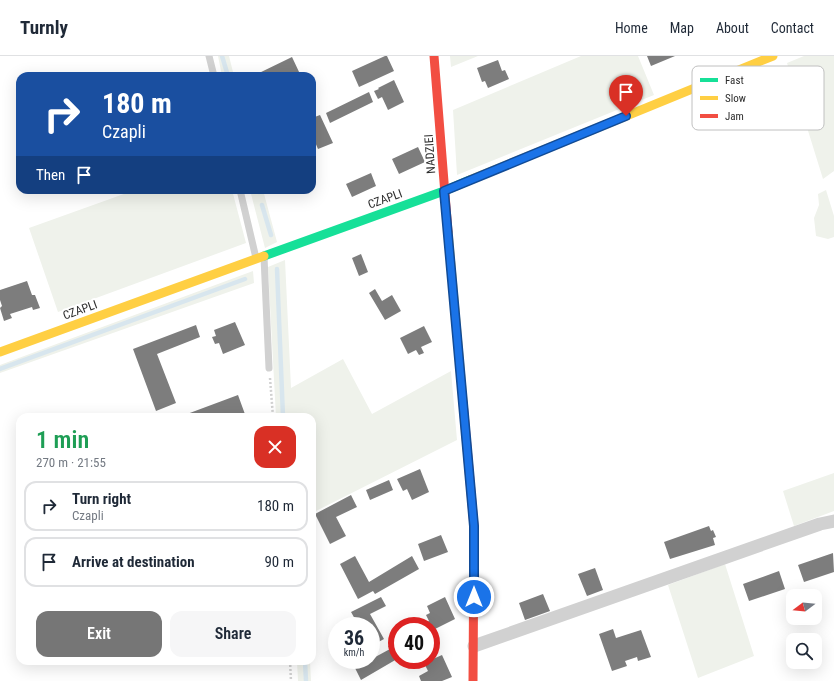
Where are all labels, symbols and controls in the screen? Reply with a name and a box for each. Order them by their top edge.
text: Turnly [20,16,68,39]
text: Home [615,20,648,36]
text: Map [670,20,694,36]
text: About [716,20,749,36]
text: Contact [771,20,814,36]
legend [692,66,824,130]
text: Fast [725,74,744,87]
pin [609,75,643,116]
icon: arrive [615,81,637,103]
text: 180 m [102,87,172,120]
icon: right [36,88,88,140]
text: Slow [725,92,746,105]
text: Jam [725,110,744,123]
text: Czapli [102,121,146,142]
street label: NADZIEI [422,134,438,174]
icon: arrive [73,164,95,186]
text: Then [36,166,65,184]
street label: CZAPLI [366,186,404,212]
street label: CZAPLI [61,297,99,323]
text: 1 min [36,426,89,454]
button: close [254,426,296,468]
text: 270 m · 21:55 [36,455,106,470]
text: Turn right [72,490,131,508]
icon: right [38,495,60,517]
text: 180 m [257,497,294,515]
text: Czapli [72,508,104,523]
icon: arrive [38,551,60,573]
text: Arrive at destination [72,553,195,571]
text: 90 m [264,553,294,571]
position arrow [453,576,495,618]
north arrow [786,589,822,625]
map controls [786,589,822,669]
button: Exit [36,611,162,657]
button: Share [170,611,296,657]
speed limit sign: 40 [388,617,440,669]
text: 36 [344,626,364,650]
button: search [786,633,822,669]
text: km/h [344,647,364,658]

